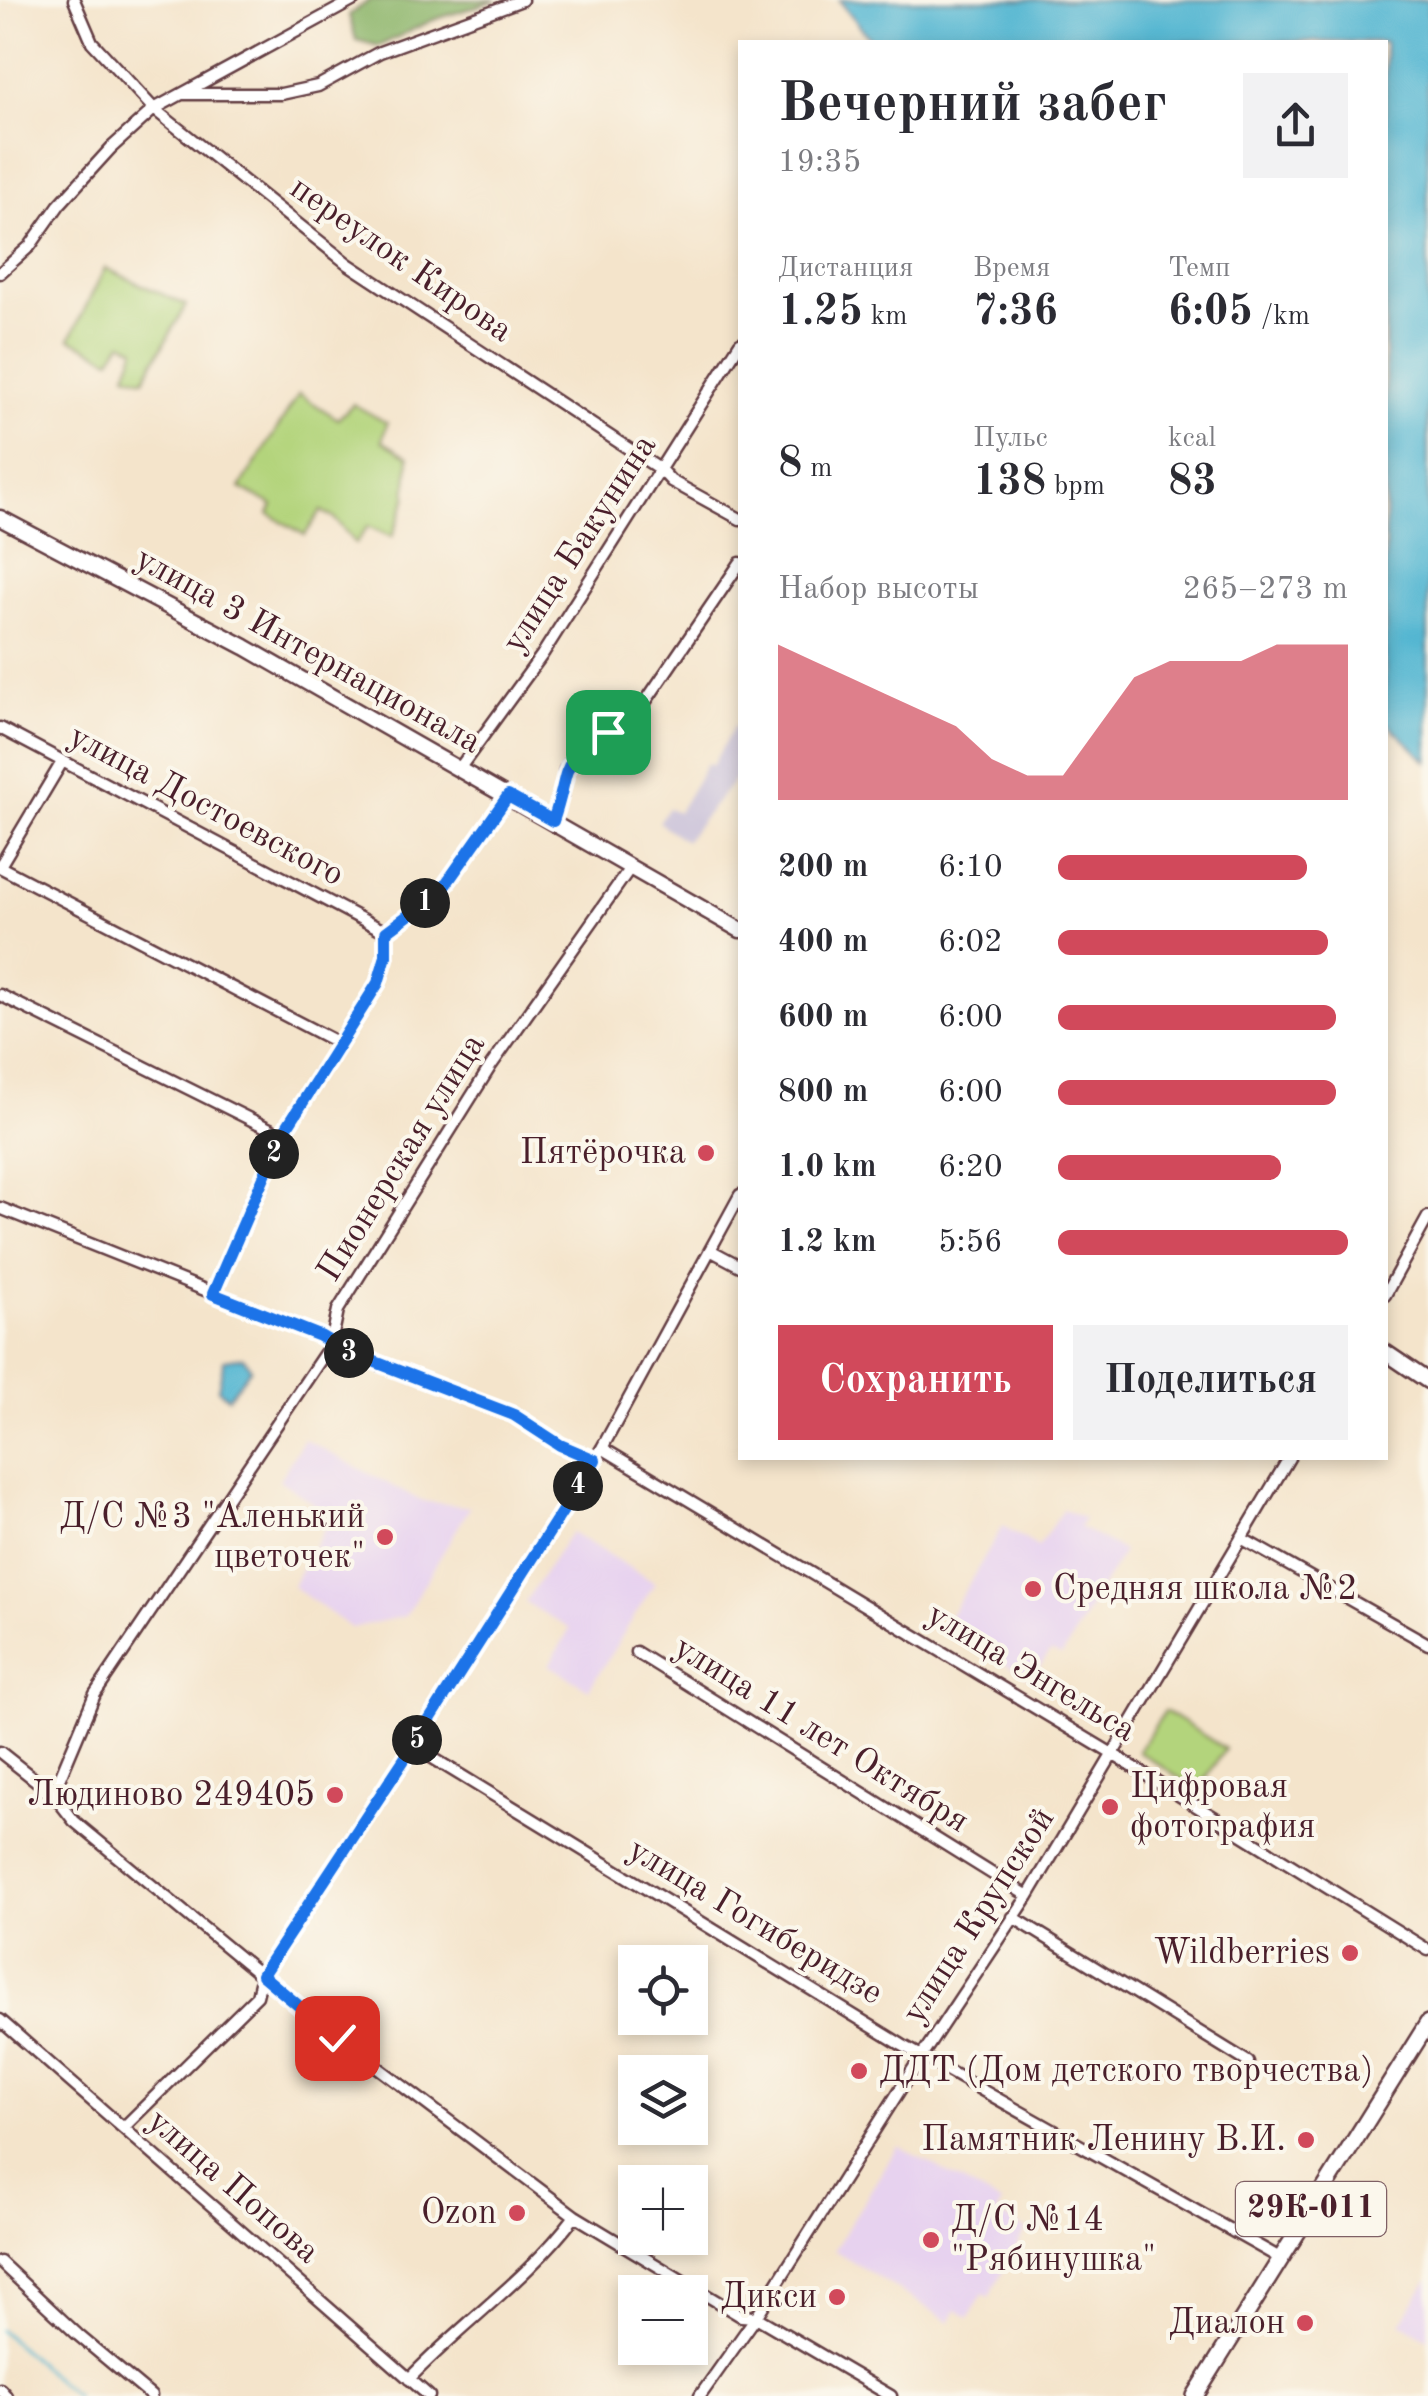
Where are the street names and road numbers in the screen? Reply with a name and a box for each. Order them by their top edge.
street label: переулок Кирова [283,170,519,350]
street label: улица Бакунина [497,429,663,659]
street label: улица 3 Интернационала [129,541,487,761]
street label: улица Достоевского [63,719,349,893]
street label: Пионерская улица [312,1028,492,1288]
street label: улица Энгельса [920,1597,1142,1749]
street label: улица 11 лет Октября [667,1630,975,1840]
street label: улица Крупской [897,1802,1061,2030]
street label: улица Гогиберидзе [622,1832,888,2012]
street label: улица Попова [140,2103,326,2271]
road number: 29К-011 [1236,2182,1386,2236]

